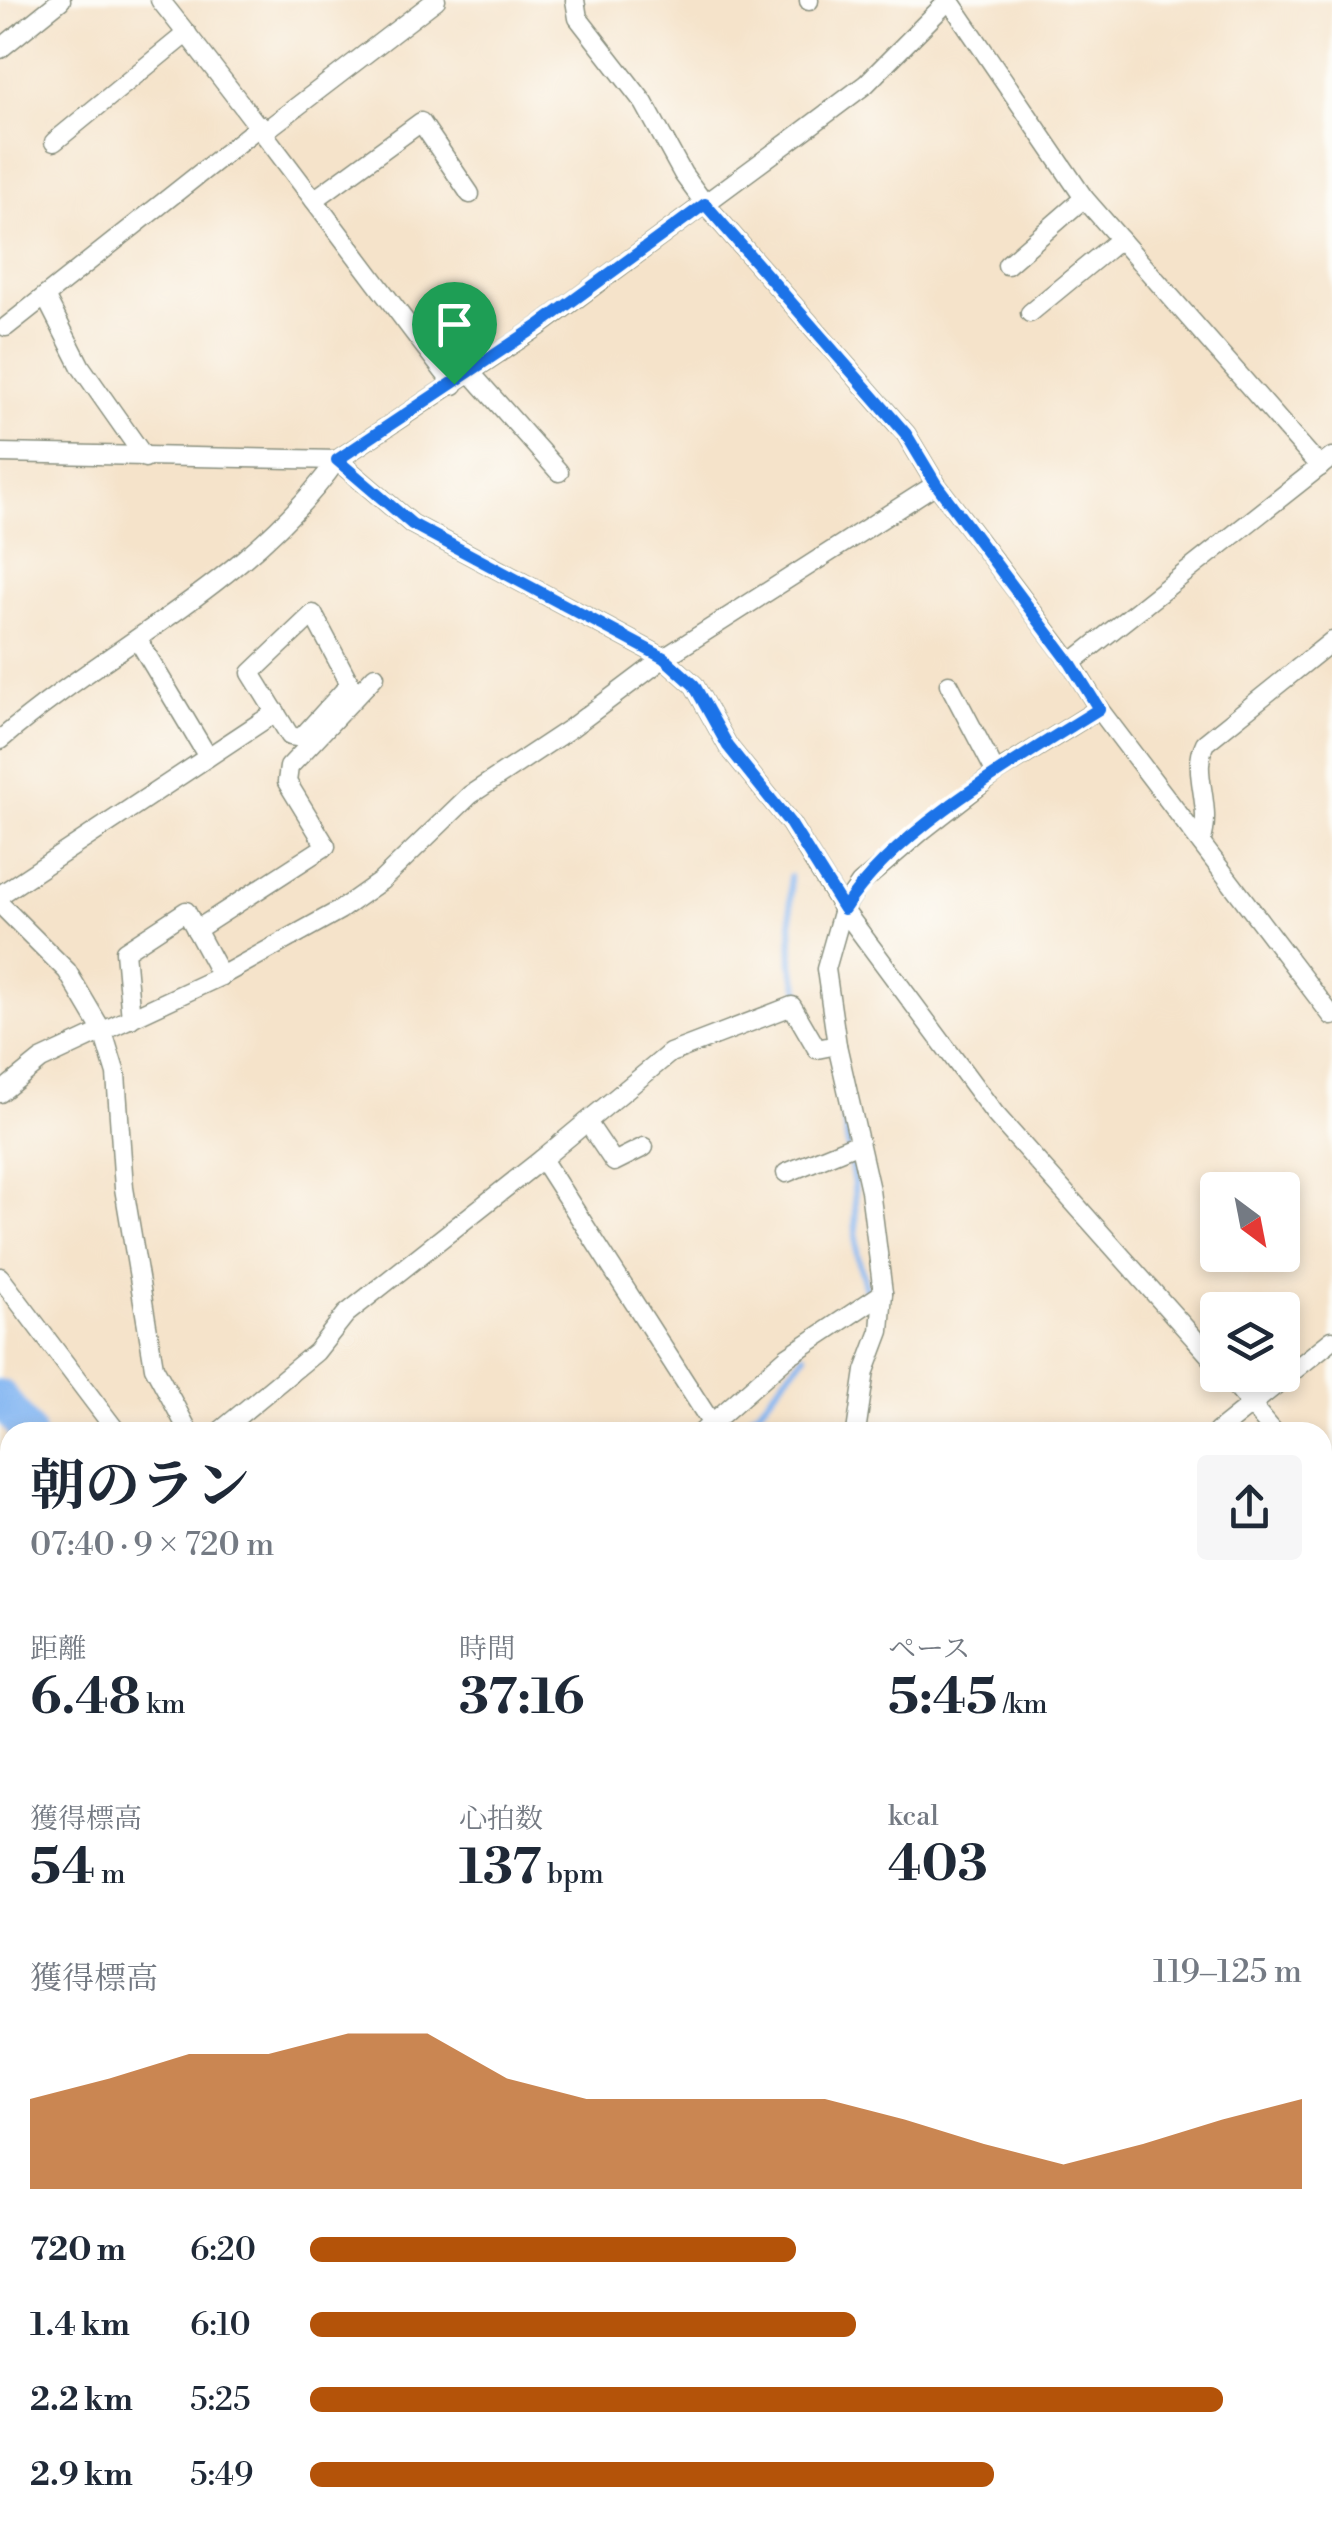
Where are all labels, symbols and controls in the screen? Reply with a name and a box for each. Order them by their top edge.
pin [412,282,497,385]
icon: arrive [427,297,482,352]
north arrow [1200,1172,1300,1272]
map controls [1200,1172,1300,1392]
button: layers [1200,1292,1300,1392]
text: 朝のラン [30,1453,250,1522]
button: share [1197,1455,1302,1560]
text: 07:40 · 9 × 720 m [30,1525,274,1565]
text: 距離 [30,1632,86,1667]
text: 時間 [459,1632,515,1667]
text: ペース [888,1632,971,1667]
text: 6.48 [30,1667,141,1729]
text: 37:16 [459,1667,585,1729]
text: 5:45 [888,1667,997,1729]
text: km [141,1687,185,1722]
text: /km [997,1687,1047,1722]
text: kcal [888,1799,939,1834]
text: 獲得標高 [30,1802,142,1837]
text: 心拍数 [459,1802,543,1837]
text: 403 [888,1834,988,1896]
text: 54 [30,1837,95,1899]
text: 137 [459,1837,541,1899]
text: m [95,1857,126,1892]
text: bpm [541,1857,604,1892]
text: 119–125 m [1153,1952,1302,1992]
text: 獲得標高 [30,1959,158,1999]
text: 720 m [30,2230,126,2270]
text: 6:20 [190,2230,256,2270]
text: 1.4 km [30,2305,130,2345]
text: 6:10 [190,2305,251,2345]
text: 2.2 km [30,2380,133,2420]
text: 5:25 [190,2380,251,2420]
text: 2.9 km [30,2455,133,2495]
text: 5:49 [190,2455,253,2495]

